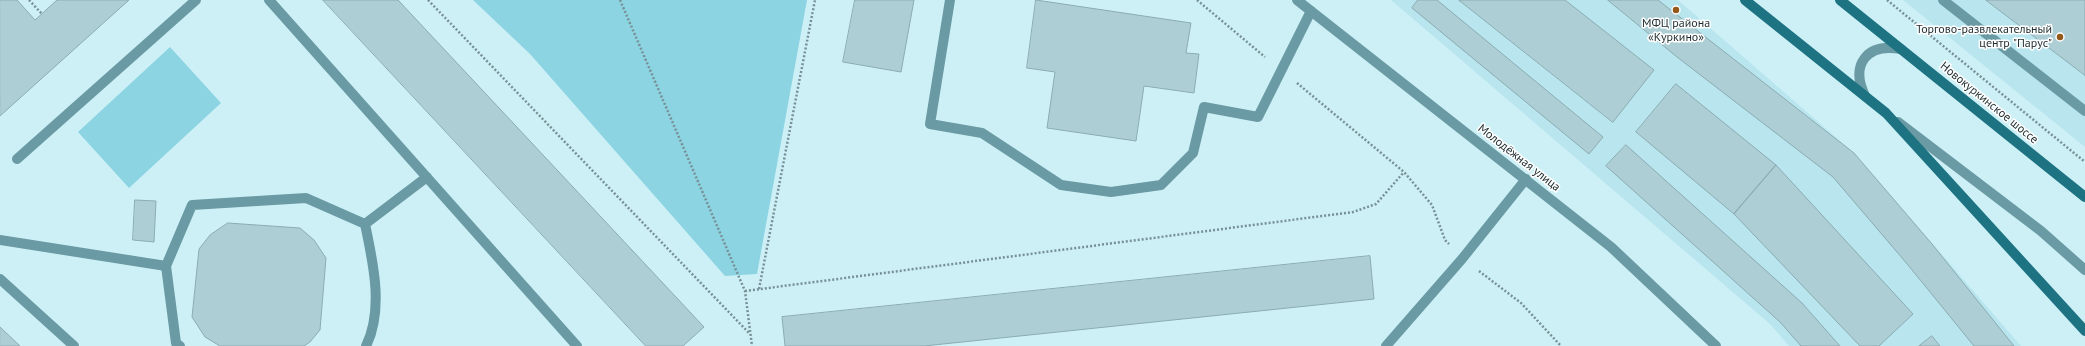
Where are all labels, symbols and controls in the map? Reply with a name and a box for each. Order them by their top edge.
marker: МФЦ района «Куркино» [1671,5,1681,15]
place label: МФЦ района «Куркино» [1642,17,1710,45]
place label: Торгово-развлекательный центр "Парус" [1916,23,2052,51]
marker: Торгово-развлекательный центр "Парус" [2055,32,2065,42]
street label: Новокуркинское шоссе [1937,59,2041,147]
street label: Молодёжная улица [1475,121,1563,195]

